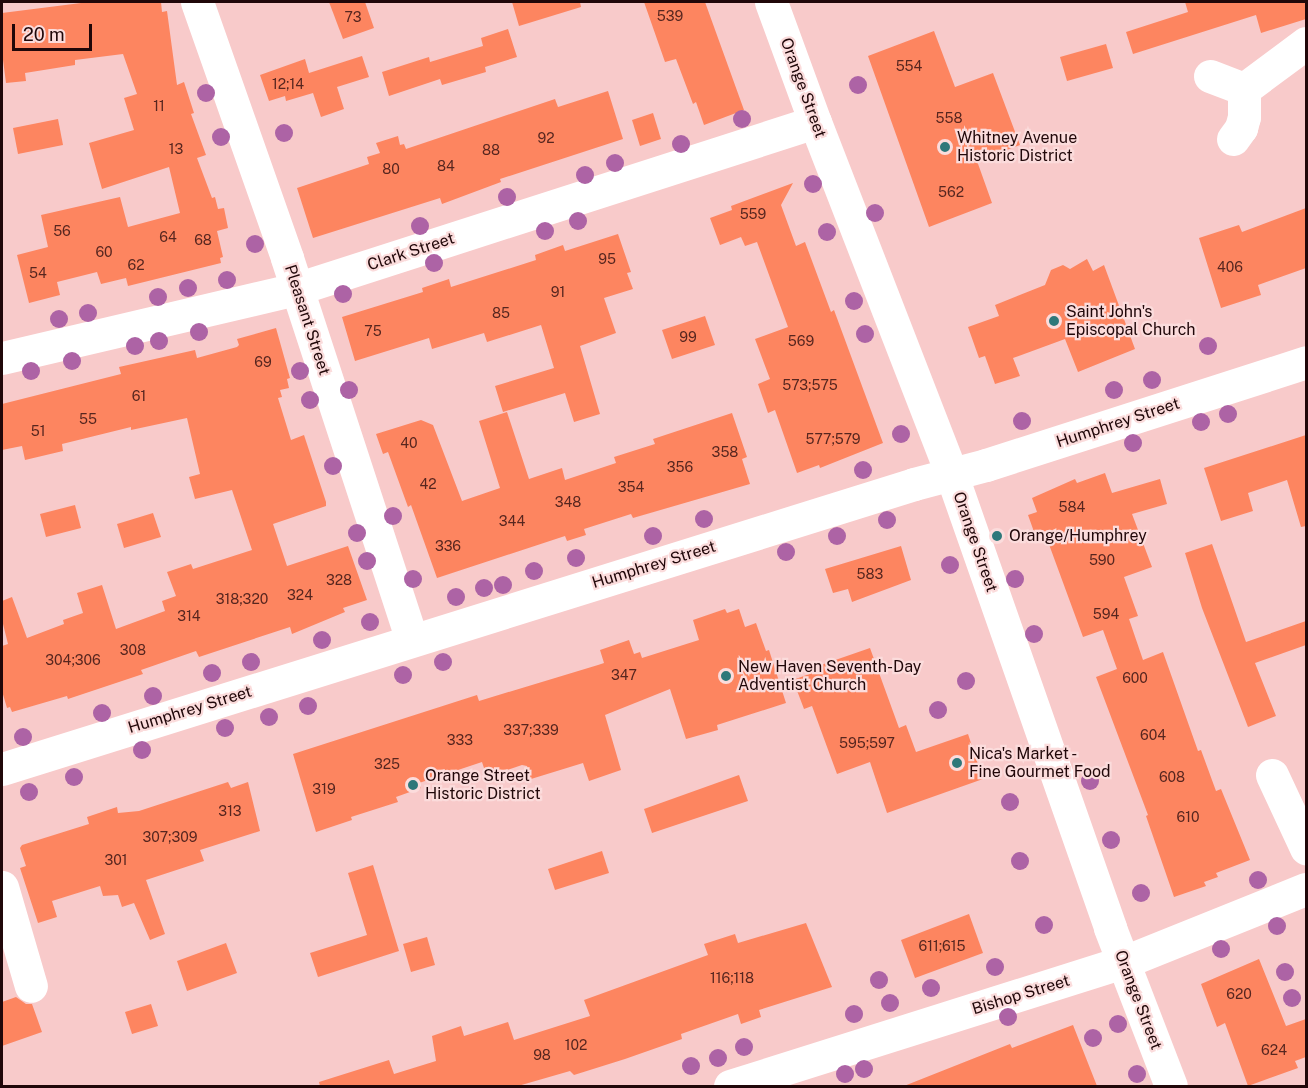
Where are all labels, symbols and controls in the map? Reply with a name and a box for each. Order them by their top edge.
house number: 539 [657,8,683,24]
house number: 73 [345,9,361,25]
scale bar [15,12,94,50]
text: 20 m [23,24,65,45]
street label: Orange Street [776,35,830,141]
house number: 554 [896,58,922,74]
house number: 12;14 [272,76,304,92]
house number: 11 [153,98,165,114]
house number: 558 [936,110,962,126]
place label: Whitney Avenue Historic District [957,128,1077,166]
house number: 92 [537,130,555,146]
marker: Whitney Avenue Historic District [938,140,952,154]
house number: 13 [169,141,183,157]
house number: 88 [482,142,500,158]
house number: 84 [437,158,455,174]
house number: 80 [382,161,400,177]
house number: 562 [938,184,964,200]
house number: 559 [740,206,766,222]
house number: 56 [53,223,71,239]
house number: 64 [159,229,177,245]
street label: Clark Street [365,229,457,275]
house number: 68 [194,232,212,248]
house number: 60 [95,244,113,260]
house number: 95 [598,251,616,267]
house number: 62 [127,257,145,273]
house number: 406 [1217,259,1243,275]
street label: Pleasant Street [280,262,334,378]
house number: 54 [29,265,47,281]
house number: 91 [551,284,565,300]
place label: Saint John's Episcopal Church [1066,302,1196,340]
house number: 85 [492,305,510,321]
marker: Saint John's Episcopal Church [1047,314,1061,328]
house number: 75 [364,323,382,339]
house number: 99 [679,329,697,345]
house number: 569 [788,333,814,349]
house number: 69 [254,354,272,370]
house number: 573;575 [782,377,838,393]
house number: 61 [132,388,146,404]
street label: Humphrey Street [1054,394,1182,452]
house number: 55 [79,411,97,427]
house number: 51 [31,423,45,439]
house number: 577;579 [805,431,861,447]
house number: 40 [400,435,418,451]
house number: 358 [712,444,738,460]
house number: 356 [667,459,693,475]
house number: 42 [419,476,437,492]
house number: 354 [618,479,644,495]
street label: Orange Street [949,489,1001,595]
house number: 348 [555,494,581,510]
house number: 584 [1059,499,1085,515]
house number: 344 [499,513,525,529]
place label: Orange/Humphrey [1009,526,1147,546]
marker: Orange/Humphrey [990,529,1004,543]
street label: Humphrey Street [590,537,718,593]
house number: 336 [435,538,461,554]
house number: 590 [1089,552,1115,568]
house number: 583 [857,566,883,582]
house number: 328 [326,572,352,588]
house number: 324 [287,587,313,603]
house number: 318;320 [216,591,268,607]
house number: 594 [1093,606,1119,622]
house number: 314 [177,608,201,624]
house number: 308 [120,642,146,658]
house number: 304;306 [45,652,101,668]
place label: New Haven Seventh-Day Adventist Church [738,657,921,695]
house number: 347 [611,667,637,683]
marker: New Haven Seventh-Day Adventist Church [719,669,733,683]
house number: 600 [1122,670,1148,686]
street label: Humphrey Street [126,682,254,738]
house number: 337;339 [503,722,559,738]
house number: 604 [1140,727,1166,743]
house number: 333 [447,732,473,748]
house number: 595;597 [839,735,895,751]
place label: Nica's Market - Fine Gourmet Food [969,744,1111,782]
house number: 325 [374,756,400,772]
marker: Nica's Market - Fine Gourmet Food [950,756,964,770]
place label: Orange Street Historic District [425,766,541,804]
house number: 608 [1159,769,1185,785]
marker: Orange Street Historic District [406,778,420,792]
house number: 319 [312,781,336,797]
house number: 313 [218,803,242,819]
house number: 610 [1177,809,1199,825]
house number: 307;309 [143,829,197,845]
house number: 301 [105,852,127,868]
house number: 611;615 [919,938,965,954]
street label: Orange Street [1110,948,1166,1052]
house number: 116;118 [710,970,754,986]
street label: Bishop Street [970,971,1072,1019]
house number: 620 [1226,986,1252,1002]
house number: 102 [565,1037,587,1053]
house number: 624 [1261,1042,1287,1058]
house number: 98 [533,1047,551,1063]

